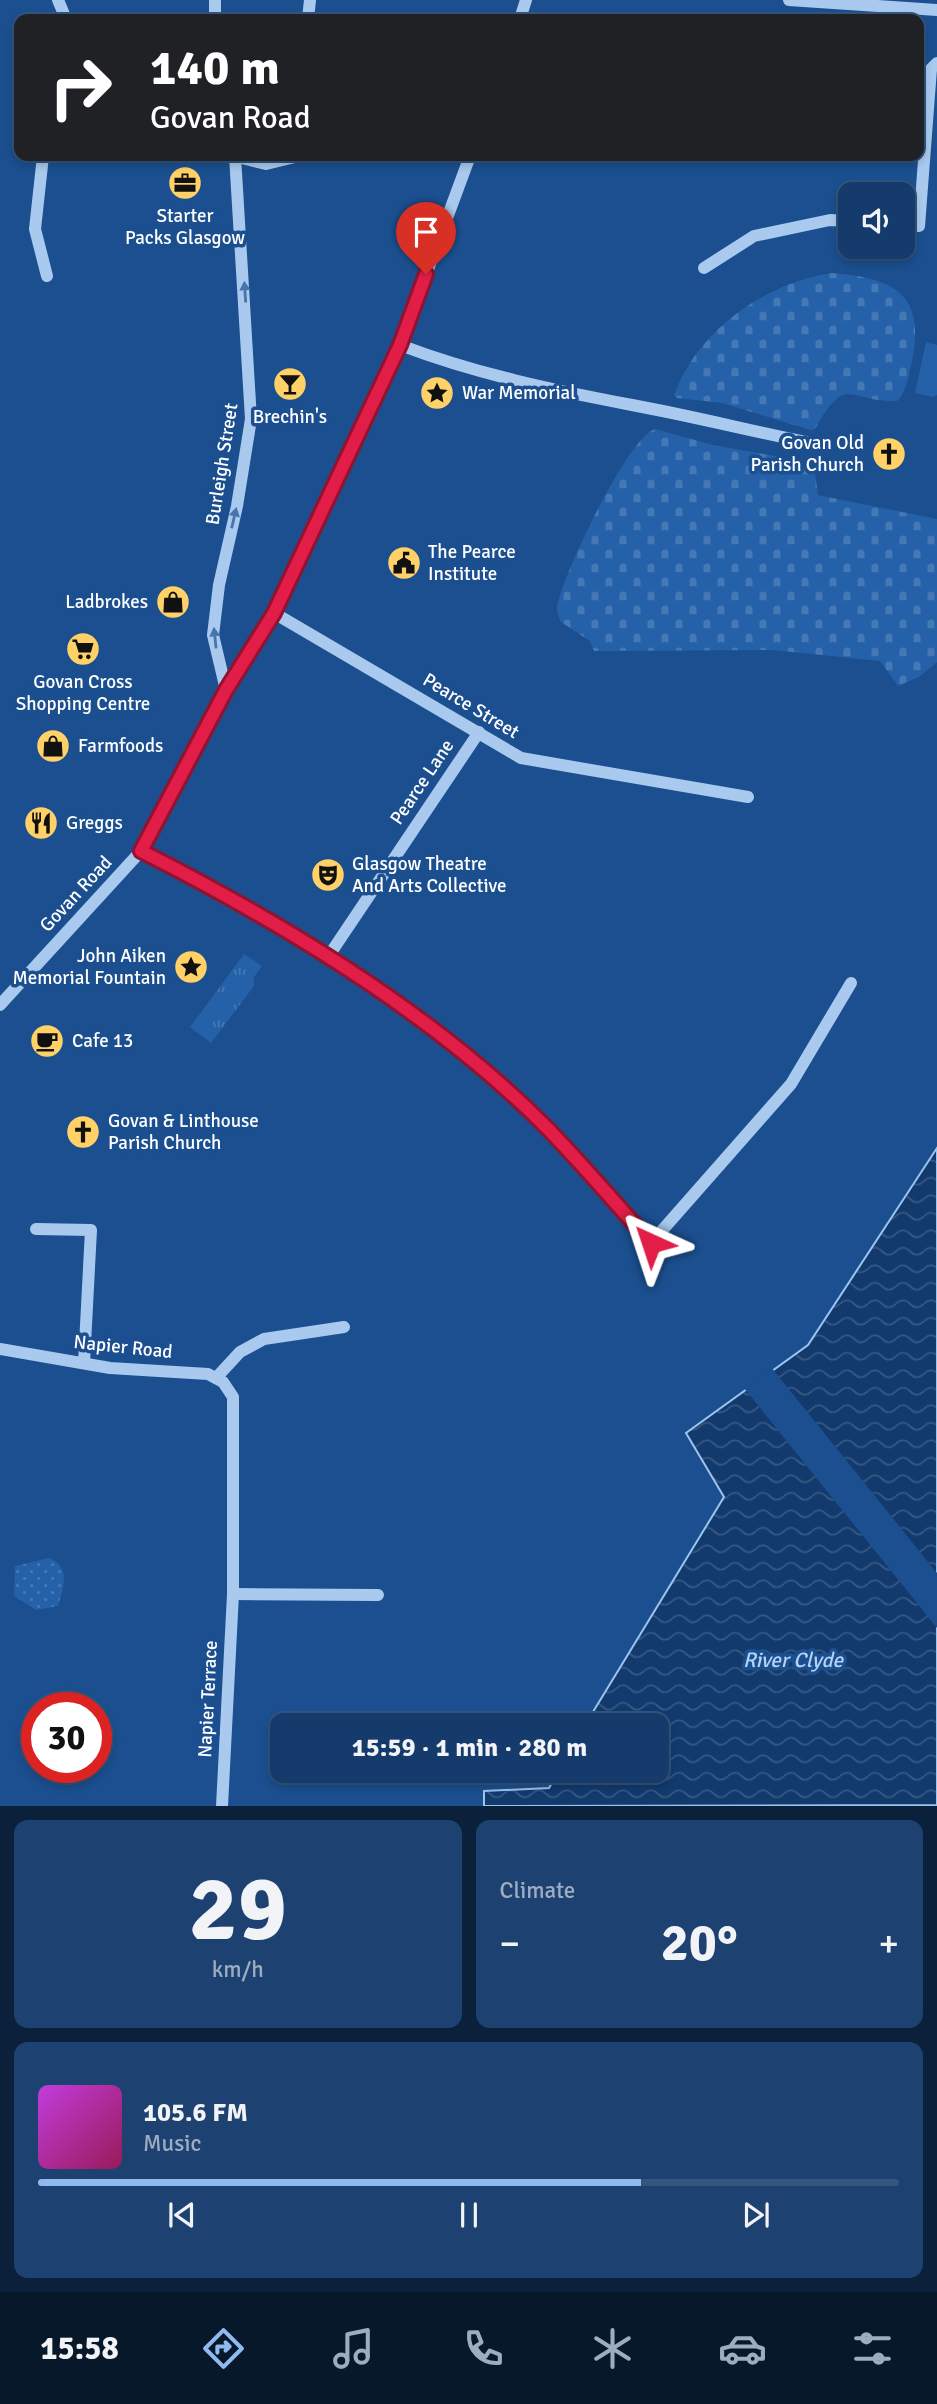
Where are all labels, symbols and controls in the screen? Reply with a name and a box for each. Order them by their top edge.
text: 140 m [150,38,280,98]
icon: right [35,42,126,133]
text: Govan Road [150,98,311,137]
office icon: Starter Packs Glasgow [166,164,204,202]
map controls [838,182,915,259]
button: sound [838,182,915,259]
pin [396,202,456,274]
place label: Starter Packs Glasgow [125,204,245,250]
icon: arrive [407,213,445,251]
one-way arrow [239,281,250,303]
bar icon: Brechin's [271,365,309,403]
place icon: War Memorial [418,374,456,412]
place label: War Memorial [462,381,576,405]
street label: Burleigh Street [201,401,244,527]
place label: Brechin's [253,405,327,429]
place label: Govan Old Parish Church [751,431,864,477]
church icon: Govan Old Parish Church [870,435,908,473]
one-way arrow [229,507,240,529]
place label: The Pearce Institute [428,540,516,586]
public building icon: The Pearce Institute [385,544,423,582]
shop icon: Ladbrokes [154,583,192,621]
place label: Ladbrokes [65,590,148,614]
one-way arrow [209,627,220,649]
supermarket icon: Govan Cross Shopping Centre [64,630,102,668]
street label: Pearce Street [418,668,524,744]
place label: Govan Cross Shopping Centre [16,670,150,716]
shop icon: Farmfoods [34,727,72,765]
place label: Farmfoods [78,734,163,758]
street label: Pearce Lane [385,735,459,829]
restaurant icon: Greggs [22,804,60,842]
place label: Greggs [66,811,123,835]
street label: Govan Road [35,851,117,937]
place label: Glasgow Theatre And Arts Collective [352,852,506,898]
theatre icon: Glasgow Theatre And Arts Collective [309,856,347,894]
place label: John Aiken Memorial Fountain [12,944,166,990]
place icon: John Aiken Memorial Fountain [172,948,210,986]
cafe icon: Cafe 13 [28,1022,66,1060]
place label: Cafe 13 [72,1029,133,1053]
place label: Govan & Linthouse Parish Church [108,1109,259,1155]
church icon: Govan & Linthouse Parish Church [64,1113,102,1151]
position arrow [614,1206,688,1280]
street label: Napier Road [72,1330,174,1364]
street label: Napier Terrace [193,1640,223,1758]
water label: River Clyde [743,1647,845,1673]
speed limit sign: 30 [21,1692,112,1783]
text: 15:59 · 1 min · 280 m [352,1732,587,1764]
text: 29 [189,1853,287,1966]
text: Climate [500,1876,575,1905]
text: 20° [661,1911,738,1975]
text: − [500,1920,520,1967]
text: + [878,1920,899,1967]
text: km/h [212,1955,264,1984]
text: 105.6 FM [143,2097,248,2129]
text: Music [143,2129,201,2158]
icon: previous [163,2196,201,2234]
icon: pause [450,2196,488,2234]
icon: next [737,2196,775,2234]
icon: directions [199,2324,248,2373]
icon: music [329,2324,378,2373]
icon: phone [459,2324,508,2373]
icon: climate [588,2324,637,2373]
icon: car [718,2324,767,2373]
icon: filters [848,2324,897,2373]
text: 15:58 [40,2329,119,2368]

